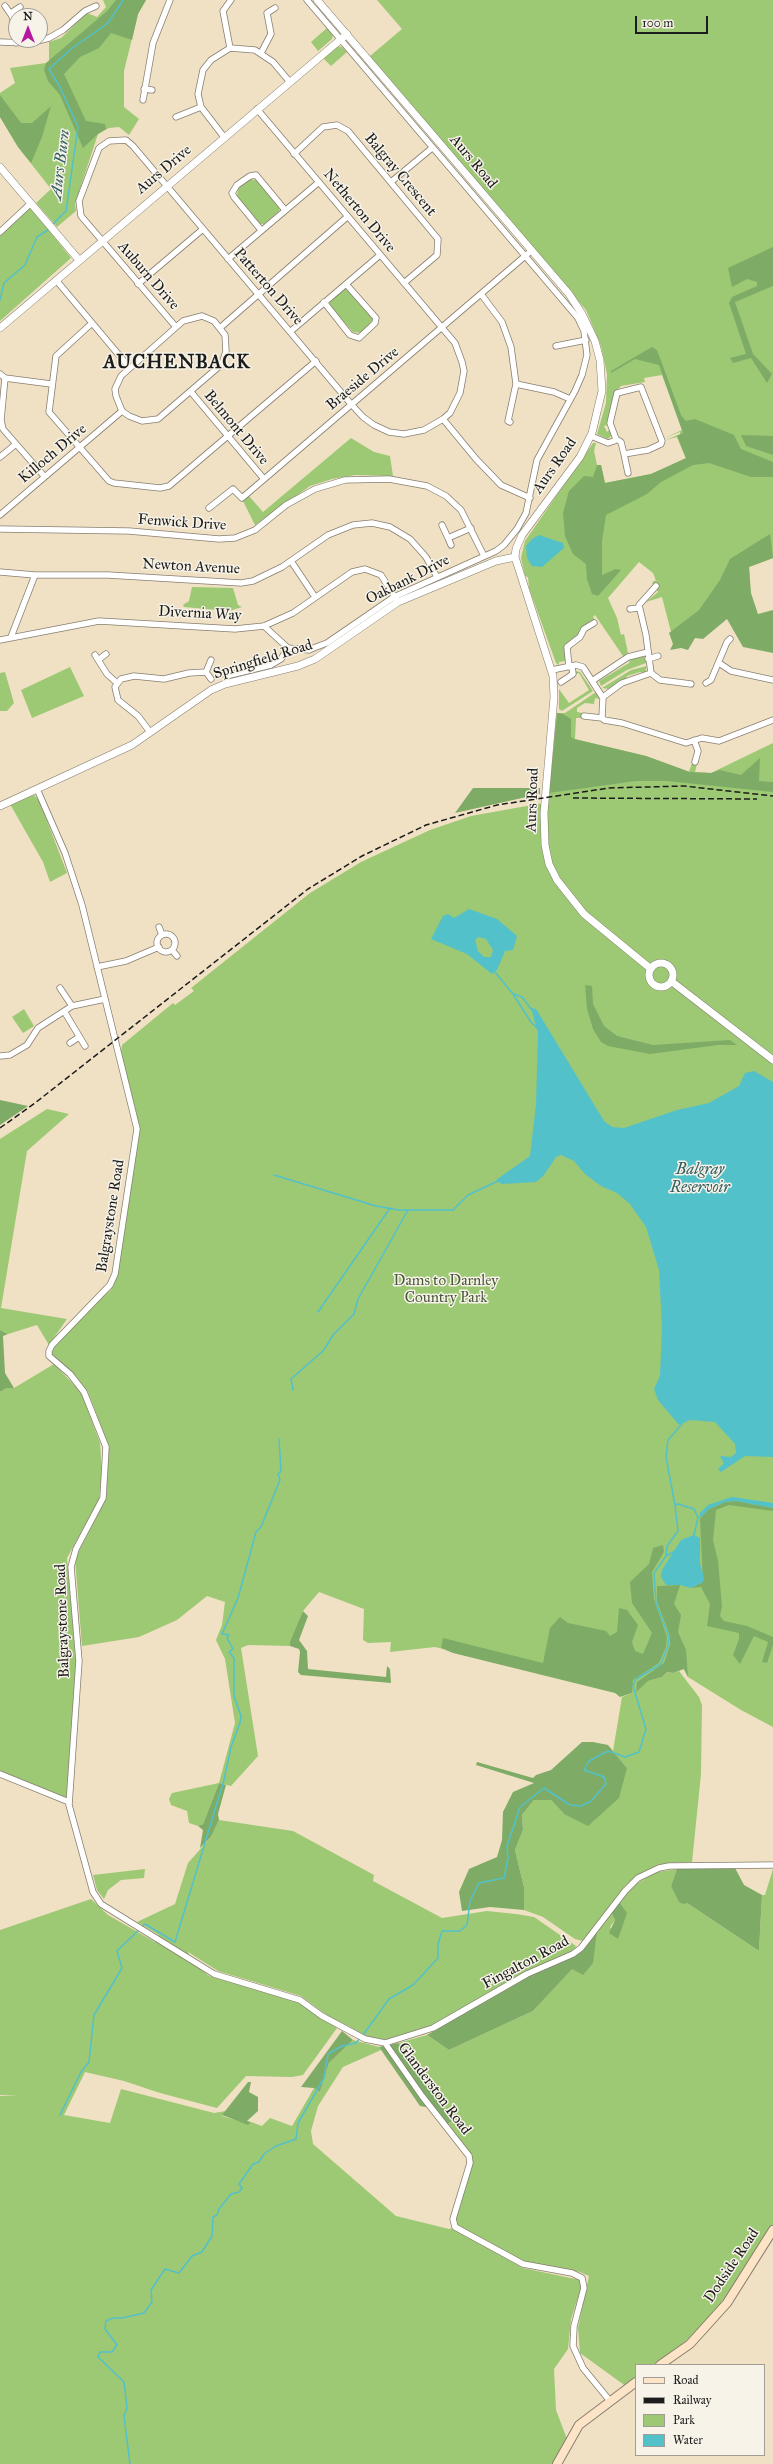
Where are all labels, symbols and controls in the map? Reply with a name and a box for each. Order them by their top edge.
north arrow [8,8,48,48]
scale bar [637,8,710,34]
text: N [23,10,33,23]
text: 100 m [642,16,673,30]
water label: Aurs Burn [47,129,75,201]
street label: Balgray Crescent [360,130,440,220]
street label: Aurs Road [445,132,501,192]
street label: Aurs Drive [133,142,195,198]
street label: Netherton Drive [319,166,399,256]
street label: Auburn Drive [113,238,183,314]
street label: Patterton Drive [230,245,306,329]
street label: Braeside Drive [323,343,403,415]
district label: AUCHENBACK [103,352,251,374]
street label: Belmont Drive [200,387,272,469]
street label: Killoch Drive [15,420,91,488]
street label: Aurs Road [529,435,581,497]
street label: Fenwick Drive [137,511,227,535]
street label: Oakbank Drive [363,551,453,609]
street label: Newton Avenue [142,555,240,579]
street label: Divernia Way [158,603,242,625]
street label: Springfield Road [211,636,315,684]
street label: Aurs Road [523,768,543,832]
street label: Balgraystone Road [93,1158,129,1274]
water label: Balgray Reservoir [670,1160,730,1198]
park label: Dams to Darnley Country Park [394,1272,498,1307]
street label: Balgraystone Road [52,1564,74,1678]
street label: Fingalton Road [480,1933,572,1993]
street label: Glanderston Road [394,2039,474,2139]
street label: Dodside Road [701,2226,763,2306]
legend [635,2364,765,2456]
text: Road [673,2373,699,2387]
text: Railway [673,2393,711,2407]
text: Park [673,2413,695,2427]
text: Water [673,2433,703,2447]

